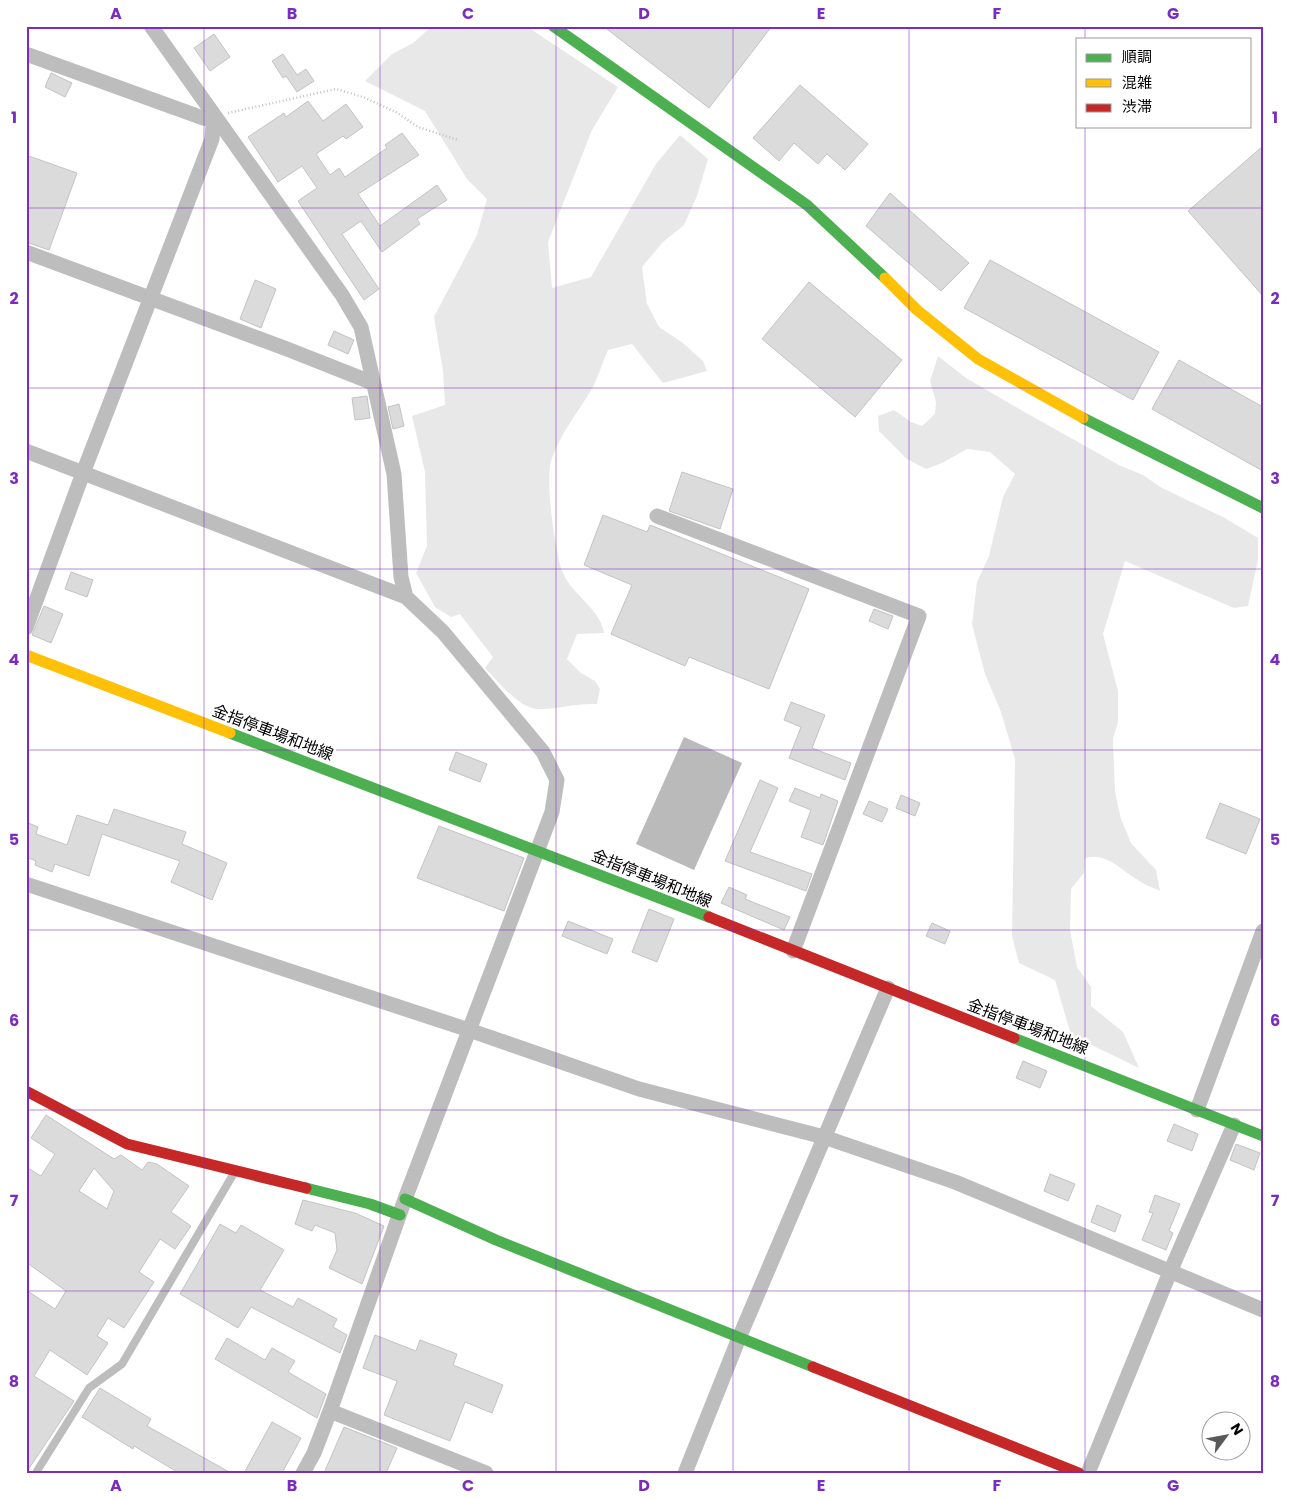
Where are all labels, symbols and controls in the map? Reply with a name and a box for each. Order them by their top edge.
text: A [110,2,122,25]
text: B [287,2,297,25]
text: C [462,2,474,25]
text: D [638,2,650,25]
text: E [817,2,825,25]
text: F [993,2,1002,25]
text: G [1167,2,1179,25]
legend [1076,38,1252,128]
text: 順調 [1122,46,1152,67]
text: 混雑 [1122,72,1152,93]
text: 渋滞 [1122,96,1152,117]
text: 1 [11,106,17,129]
text: 1 [1272,106,1278,129]
text: 2 [9,287,19,310]
text: 2 [1270,287,1280,310]
text: 3 [9,467,19,490]
text: 3 [1270,467,1280,490]
text: 4 [9,648,20,671]
text: 4 [1270,648,1281,671]
street label: 金指停車場和地線 [209,699,337,766]
text: 5 [9,828,19,851]
text: 5 [1270,828,1280,851]
street label: 金指停車場和地線 [588,844,715,913]
street label: 金指停車場和地線 [964,993,1092,1060]
text: 6 [9,1009,19,1032]
text: 6 [1270,1009,1280,1032]
text: 7 [10,1189,19,1212]
text: 7 [1271,1189,1280,1212]
text: 8 [9,1370,19,1393]
text: 8 [1270,1370,1280,1393]
north arrow [1202,1412,1252,1462]
text: N [1226,1419,1248,1439]
text: A [110,1474,122,1497]
text: B [287,1474,297,1497]
text: C [462,1474,474,1497]
text: D [638,1474,650,1497]
text: E [817,1474,825,1497]
text: F [993,1474,1002,1497]
text: G [1167,1474,1179,1497]

